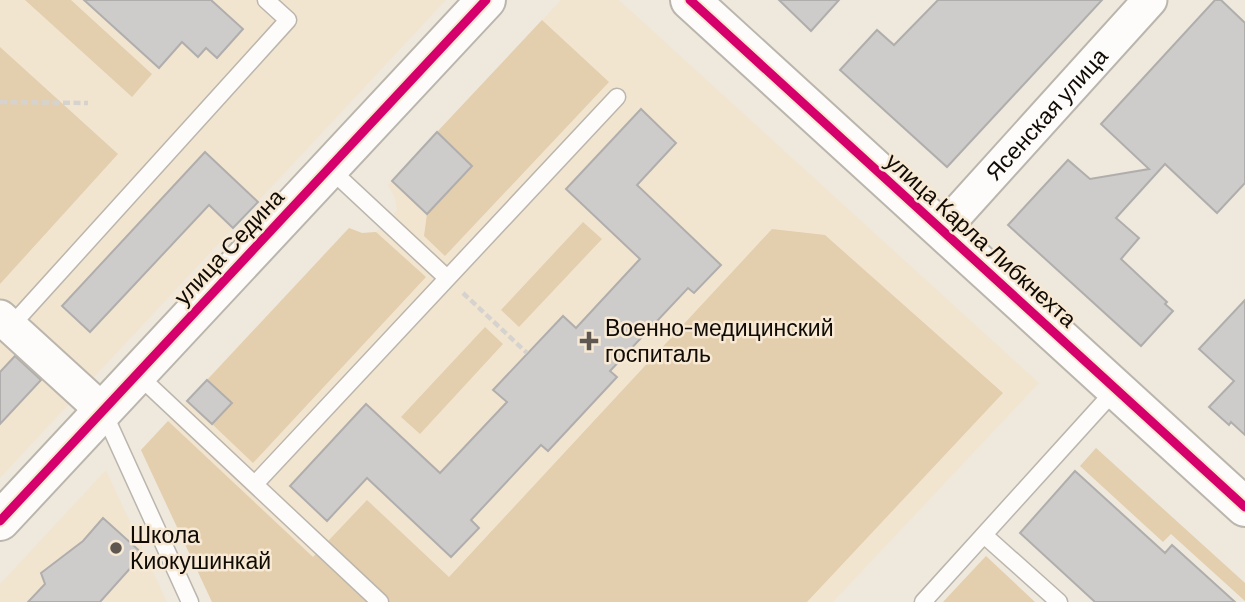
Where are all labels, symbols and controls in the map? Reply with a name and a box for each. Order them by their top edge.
street label: Ясенская улица [979,41,1113,186]
street label: улица Карла Либкнехта [880,146,1083,333]
street label: улица Седина [167,182,289,310]
place label: Военно-медицинский госпиталь [605,313,834,367]
marker: Военно-медицинский госпиталь [579,331,599,351]
place label: Школа Киокушинкай [130,520,271,574]
marker: Школа Киокушинкай [108,540,124,556]

